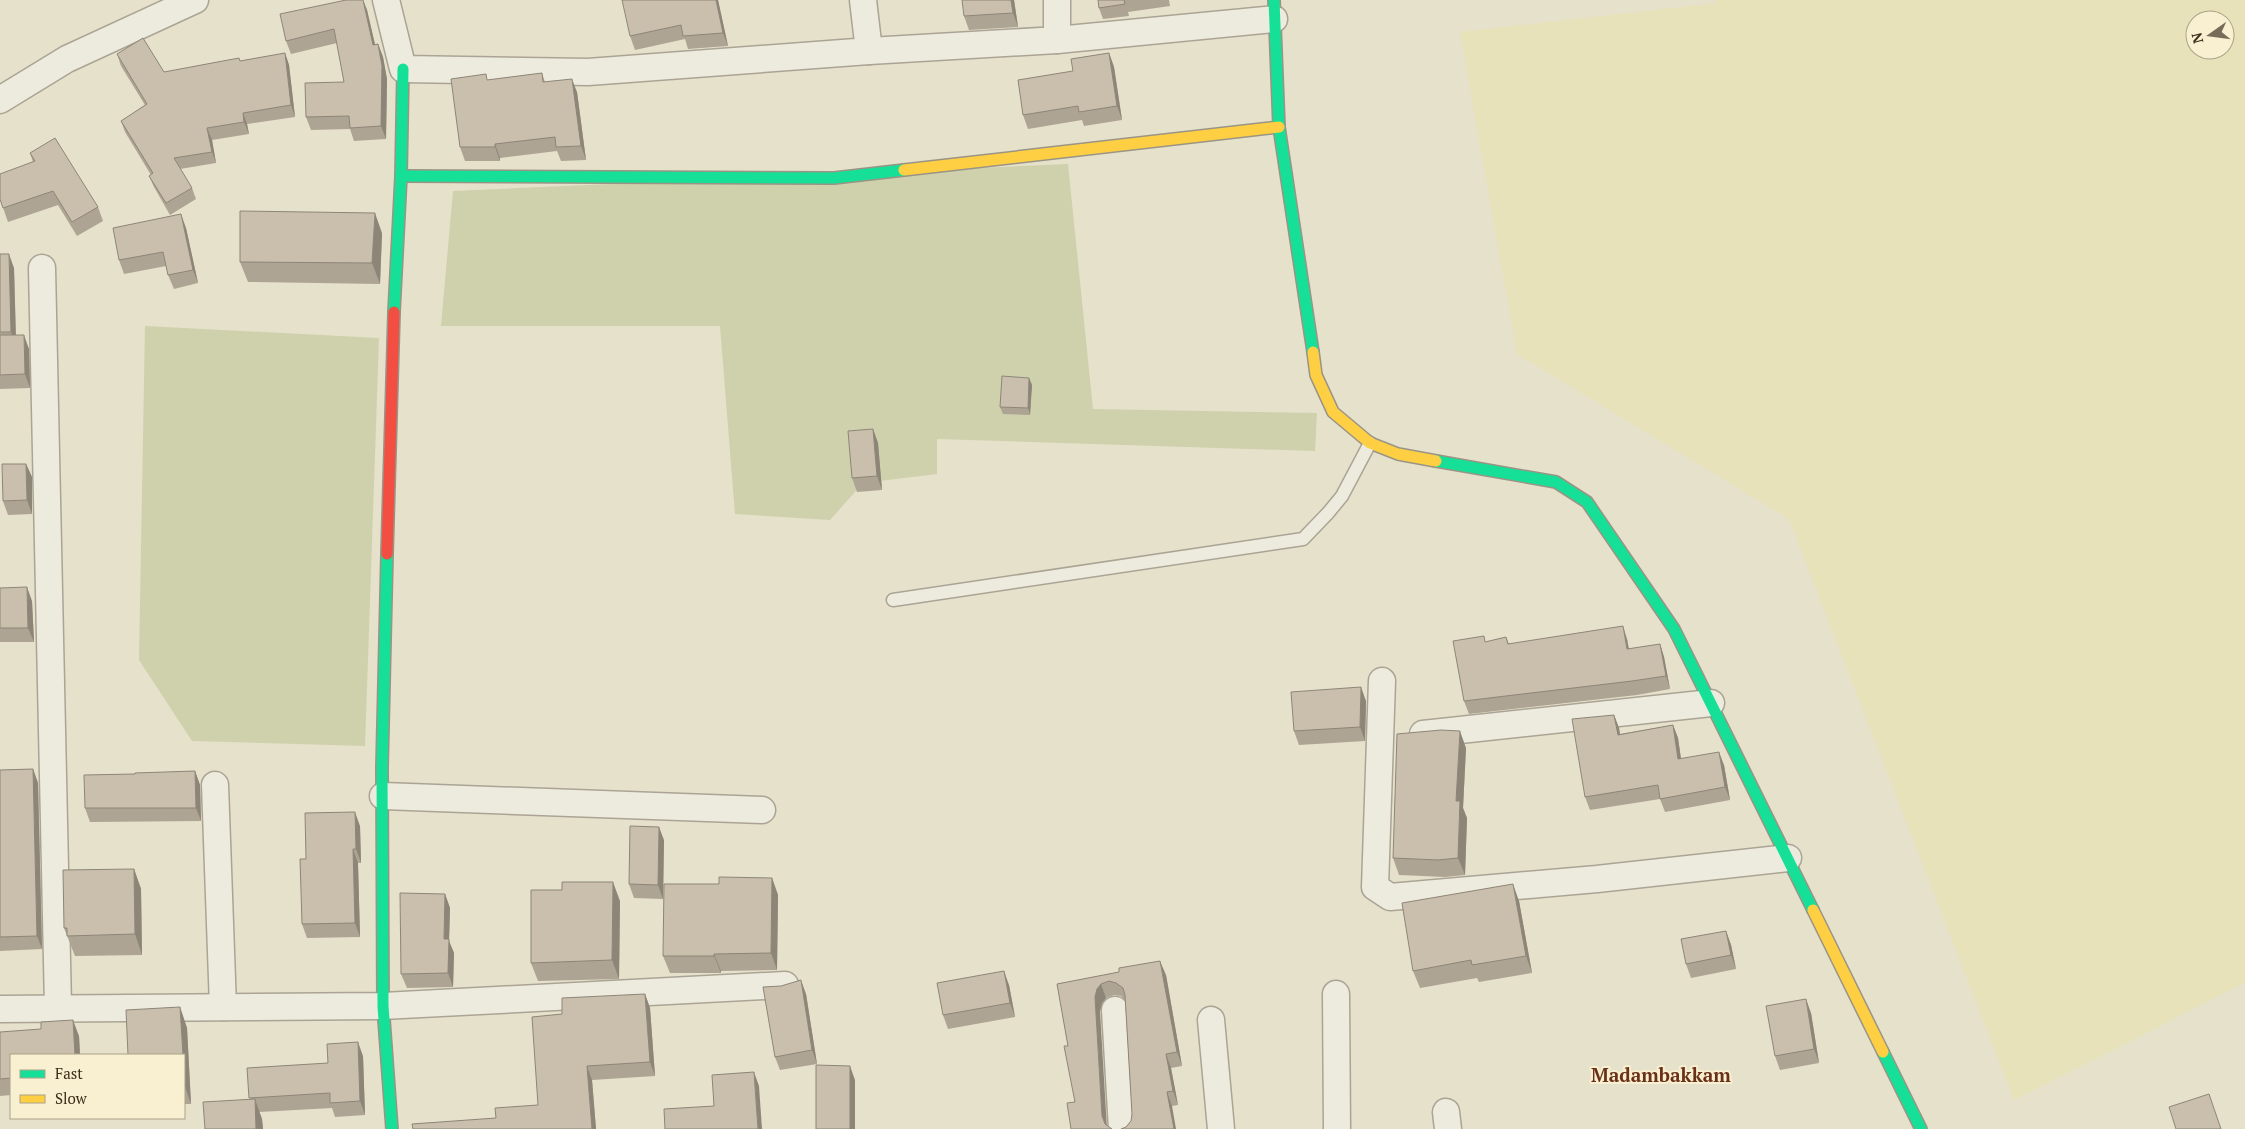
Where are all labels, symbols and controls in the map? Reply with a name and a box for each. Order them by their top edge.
north arrow [2185,10,2235,60]
text: N [2186,30,2207,46]
legend [10,1054,185,1119]
district label: Madambakkam [1591,1062,1731,1087]
text: Fast [55,1063,83,1083]
text: Slow [55,1088,88,1108]

